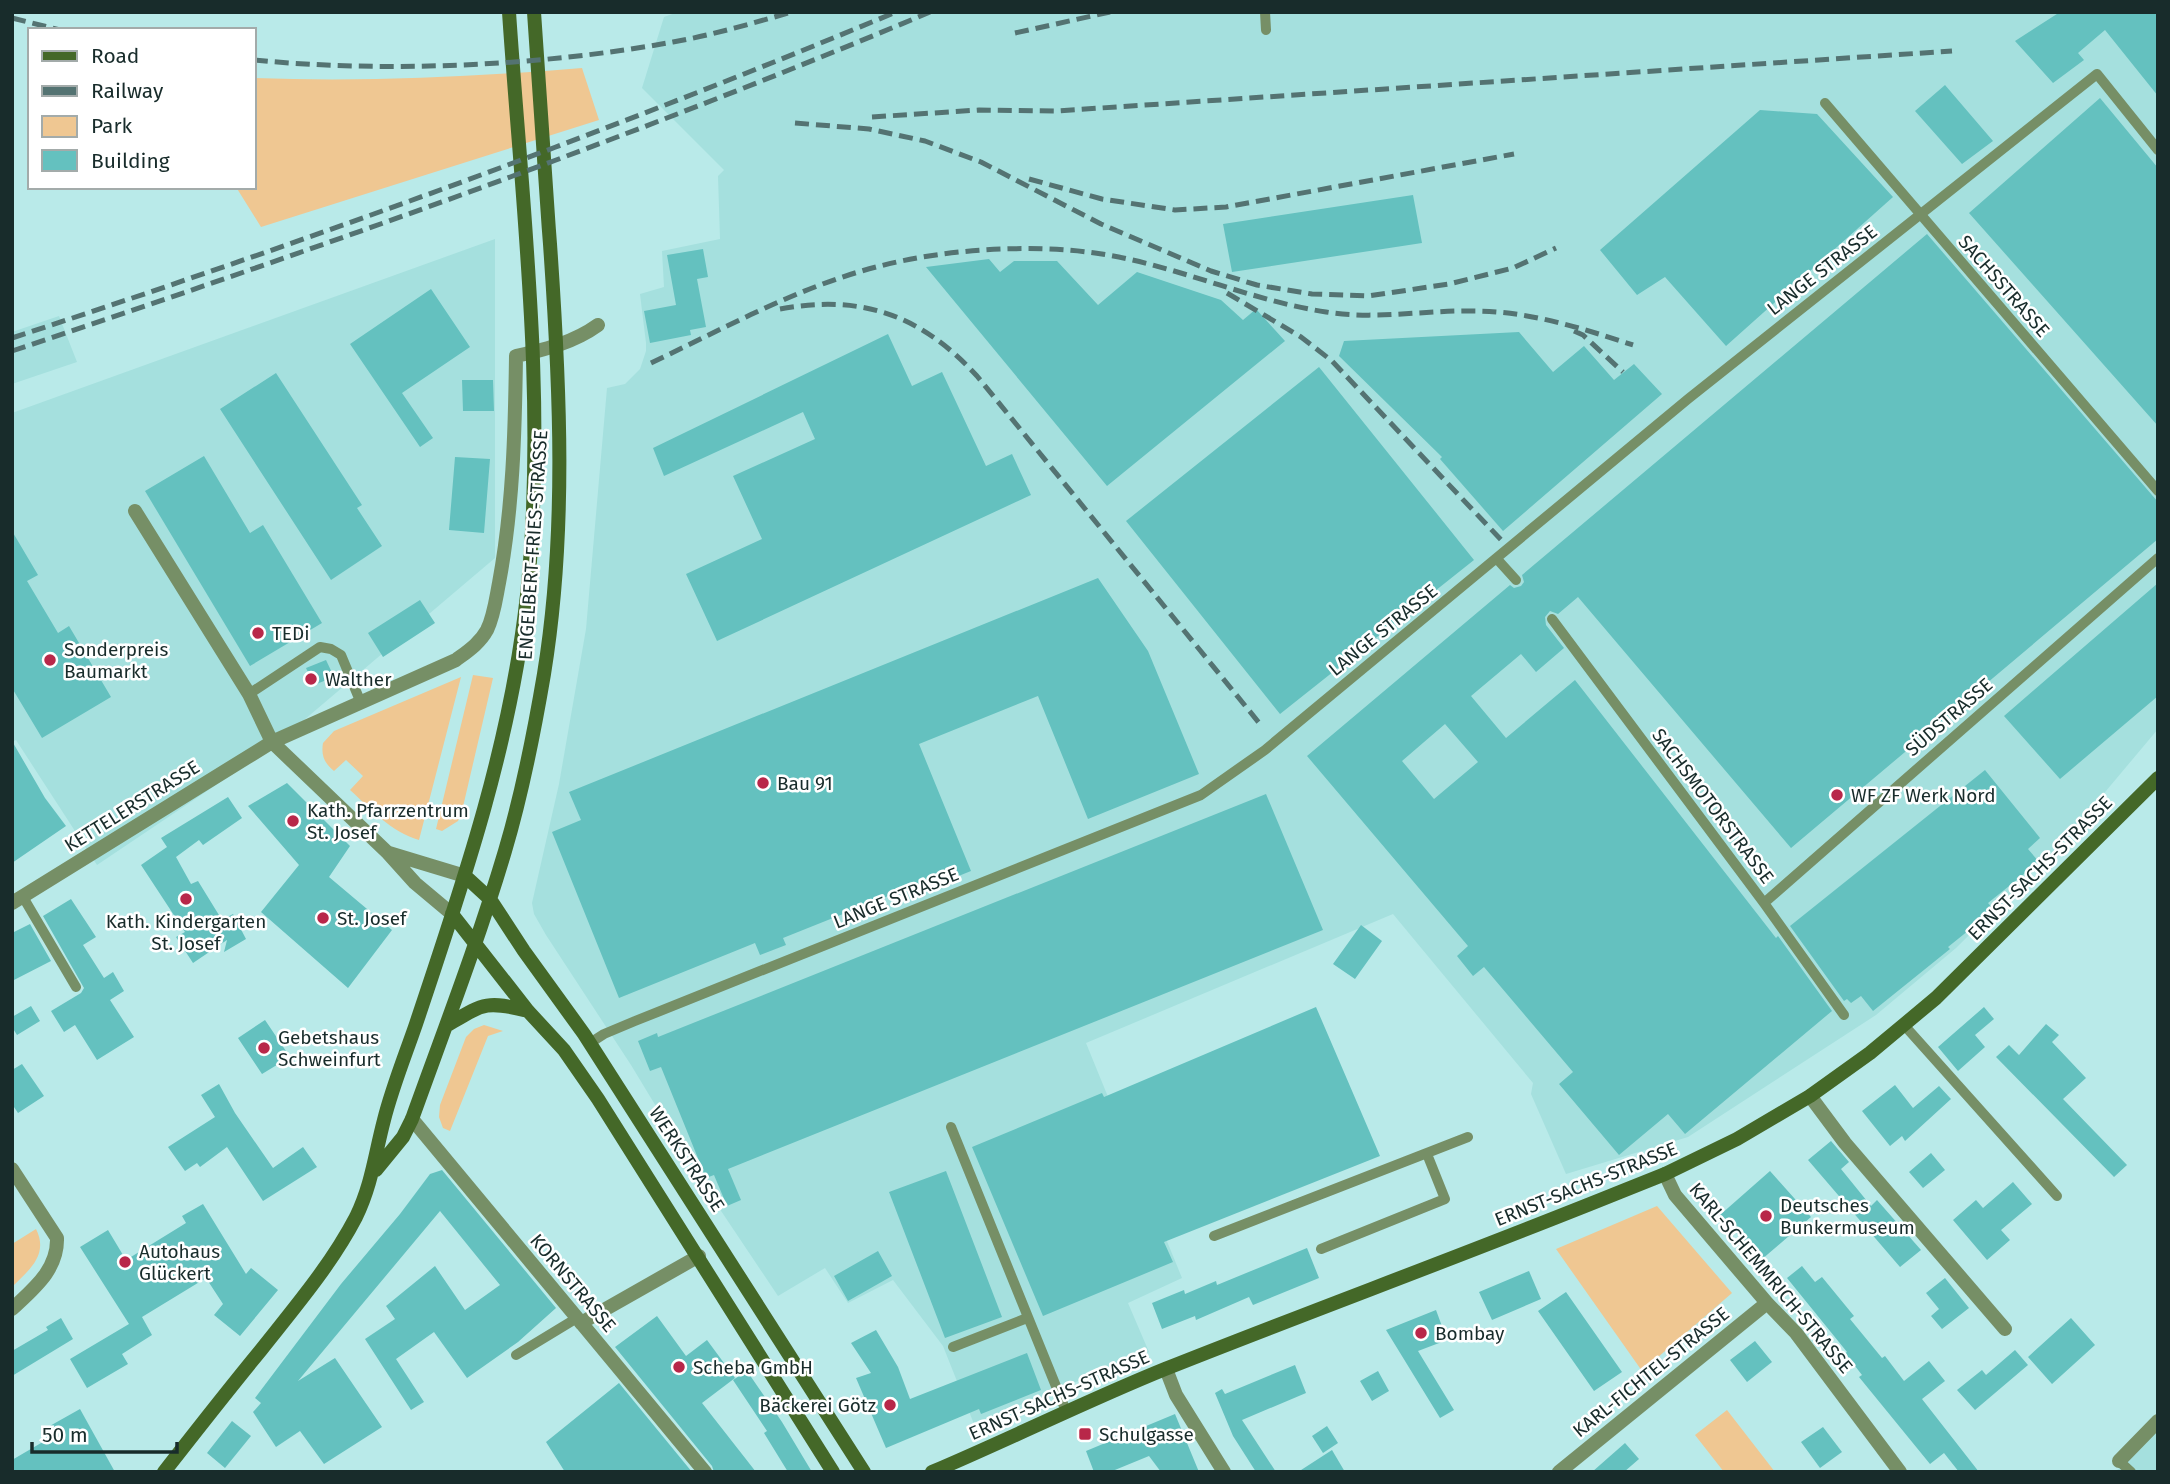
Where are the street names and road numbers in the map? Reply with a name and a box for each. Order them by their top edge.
street label: LANGE STRASSE [1762,220,1882,320]
street label: SACHSSTRASSE [1954,230,2054,342]
street label: ENGELBERT-FRIES-STRASSE [513,429,553,661]
street label: LANGE STRASSE [1324,579,1442,681]
street label: SÜDSTRASSE [1901,673,1997,761]
street label: SACHSMOTORSTRASSE [1647,724,1779,888]
street label: KETTELERSTRASSE [60,755,204,857]
street label: ERNST-SACHS-STRASSE [1963,791,2117,945]
street label: LANGE STRASSE [830,862,962,934]
street label: WERKSTRASSE [644,1102,730,1216]
street label: ERNST-SACHS-STRASSE [1491,1137,1681,1231]
street label: KARL-SCHEMMRICH-STRASSE [1684,1178,1858,1378]
street label: KORNSTRASSE [525,1229,621,1337]
street label: KARL-FICHTEL-STRASSE [1568,1302,1734,1442]
street label: ERNST-SACHS-STRASSE [965,1345,1153,1445]

